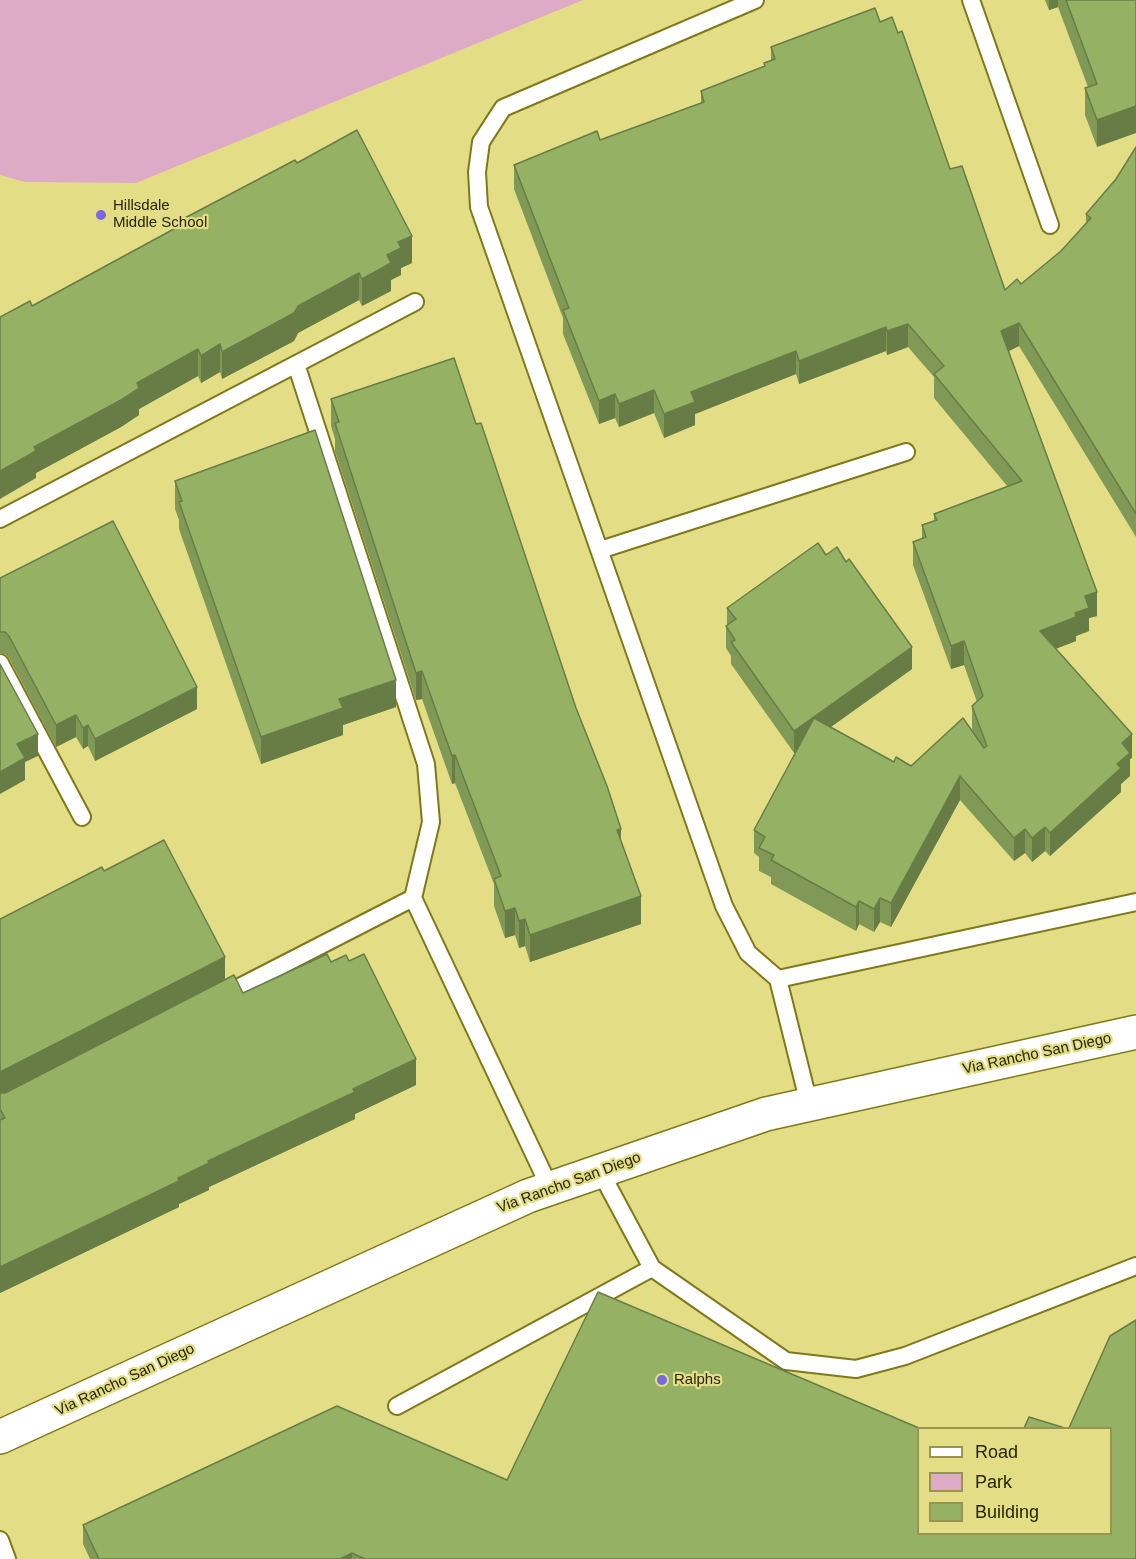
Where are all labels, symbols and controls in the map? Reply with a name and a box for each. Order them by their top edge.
place label: Hillsdale Middle School [113,197,207,232]
marker: Hillsdale Middle School [94,208,108,222]
street label: Via Rancho San Diego [961,1029,1113,1079]
street label: Via Rancho San Diego [495,1149,643,1217]
street label: Via Rancho San Diego [53,1340,197,1420]
place label: Ralphs [674,1371,721,1389]
marker: Ralphs [655,1373,669,1387]
legend [917,1427,1112,1535]
text: Road [975,1442,1018,1462]
text: Park [975,1472,1012,1492]
text: Building [975,1502,1039,1522]

